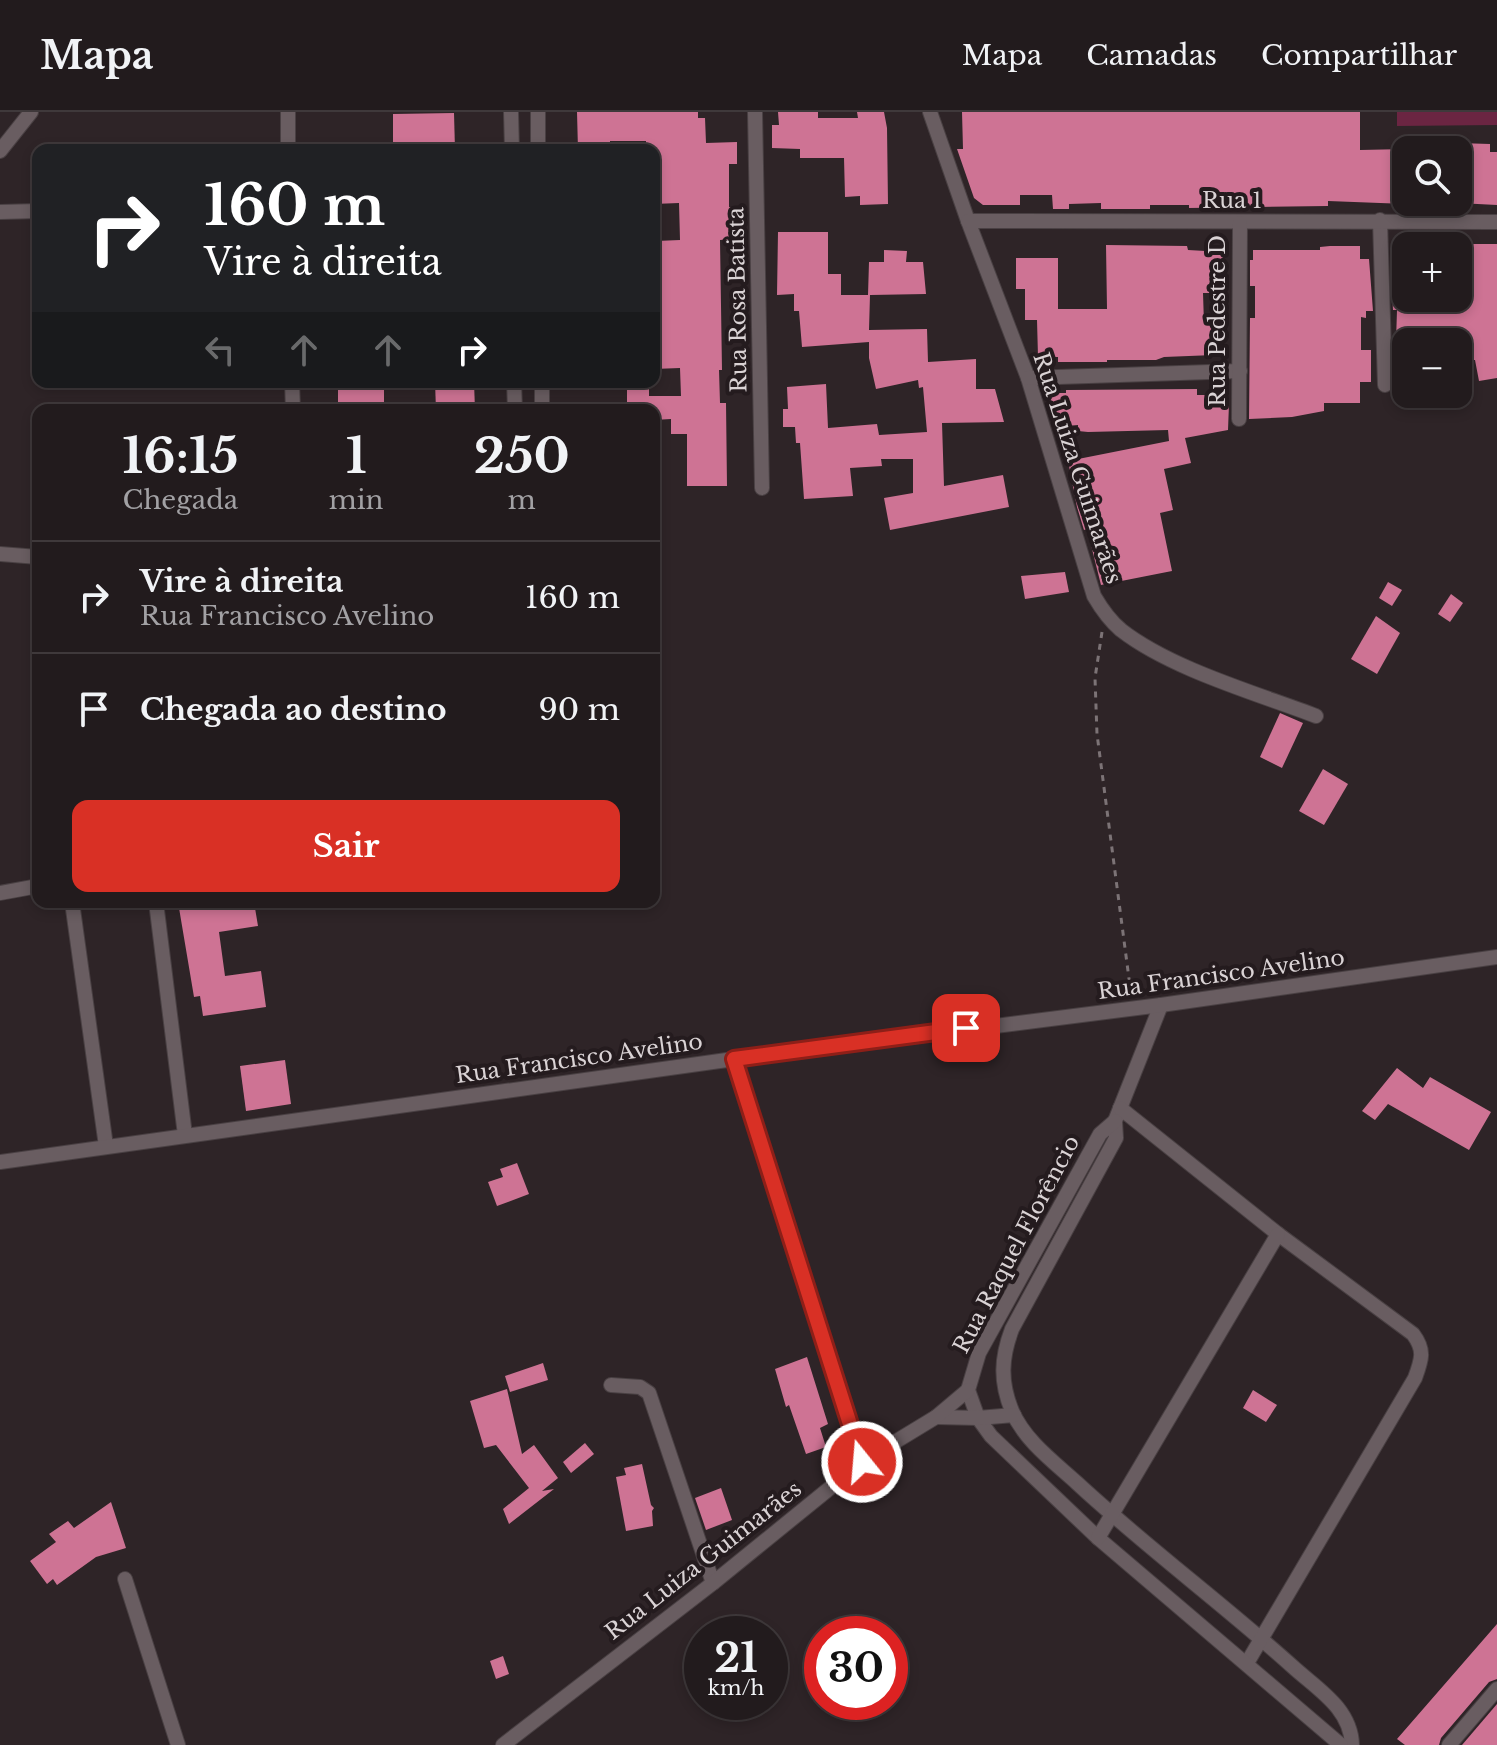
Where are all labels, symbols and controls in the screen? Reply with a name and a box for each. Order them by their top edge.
text: Mapa [40,32,154,79]
text: Mapa [962,38,1042,73]
text: Camadas [1086,38,1217,73]
text: Compartilhar [1261,38,1457,73]
map controls [1392,136,1472,408]
button: search [1392,136,1472,216]
text: 160 m [204,171,385,240]
icon: right [72,176,176,280]
street label: Rua 1 [1202,187,1262,214]
street label: Rua Rosa Batista [722,206,753,393]
button: + [1392,232,1472,312]
street label: Rua Pedestre D [1204,235,1231,407]
text: Vire à direita [204,240,442,285]
icon: left [198,328,242,372]
icon: ahead [282,328,326,372]
icon: ahead [366,328,410,372]
icon: right [450,328,494,372]
button: − [1392,328,1472,408]
street label: Rua Luiza Guimarães [1027,349,1128,587]
text: 16:15 [122,426,239,486]
text: 1 [346,426,367,486]
text: 250 [474,426,570,486]
text: Chegada [123,484,238,516]
text: min [329,484,384,516]
text: m [508,484,536,516]
text: Vire à direita [140,563,344,600]
icon: right [72,575,116,619]
text: 160 m [525,579,620,616]
text: Rua Francisco Avelino [140,600,434,632]
icon: arrive [72,687,116,731]
text: Chegada ao destino [140,691,446,728]
text: 90 m [538,691,620,728]
button: Sair [72,800,620,892]
street label: Rua Francisco Avelino [1096,944,1346,1005]
pin [932,994,1000,1062]
icon: arrive [944,1006,988,1050]
street label: Rua Francisco Avelino [454,1028,704,1089]
street label: Rua Raquel Florêncio [947,1131,1085,1358]
position arrow [820,1420,904,1504]
street label: Rua Luiza Guimarães [600,1475,807,1645]
speed limit sign: 30 [804,1616,908,1720]
text: 21 [714,1633,758,1683]
text: km/h [708,1676,764,1700]

